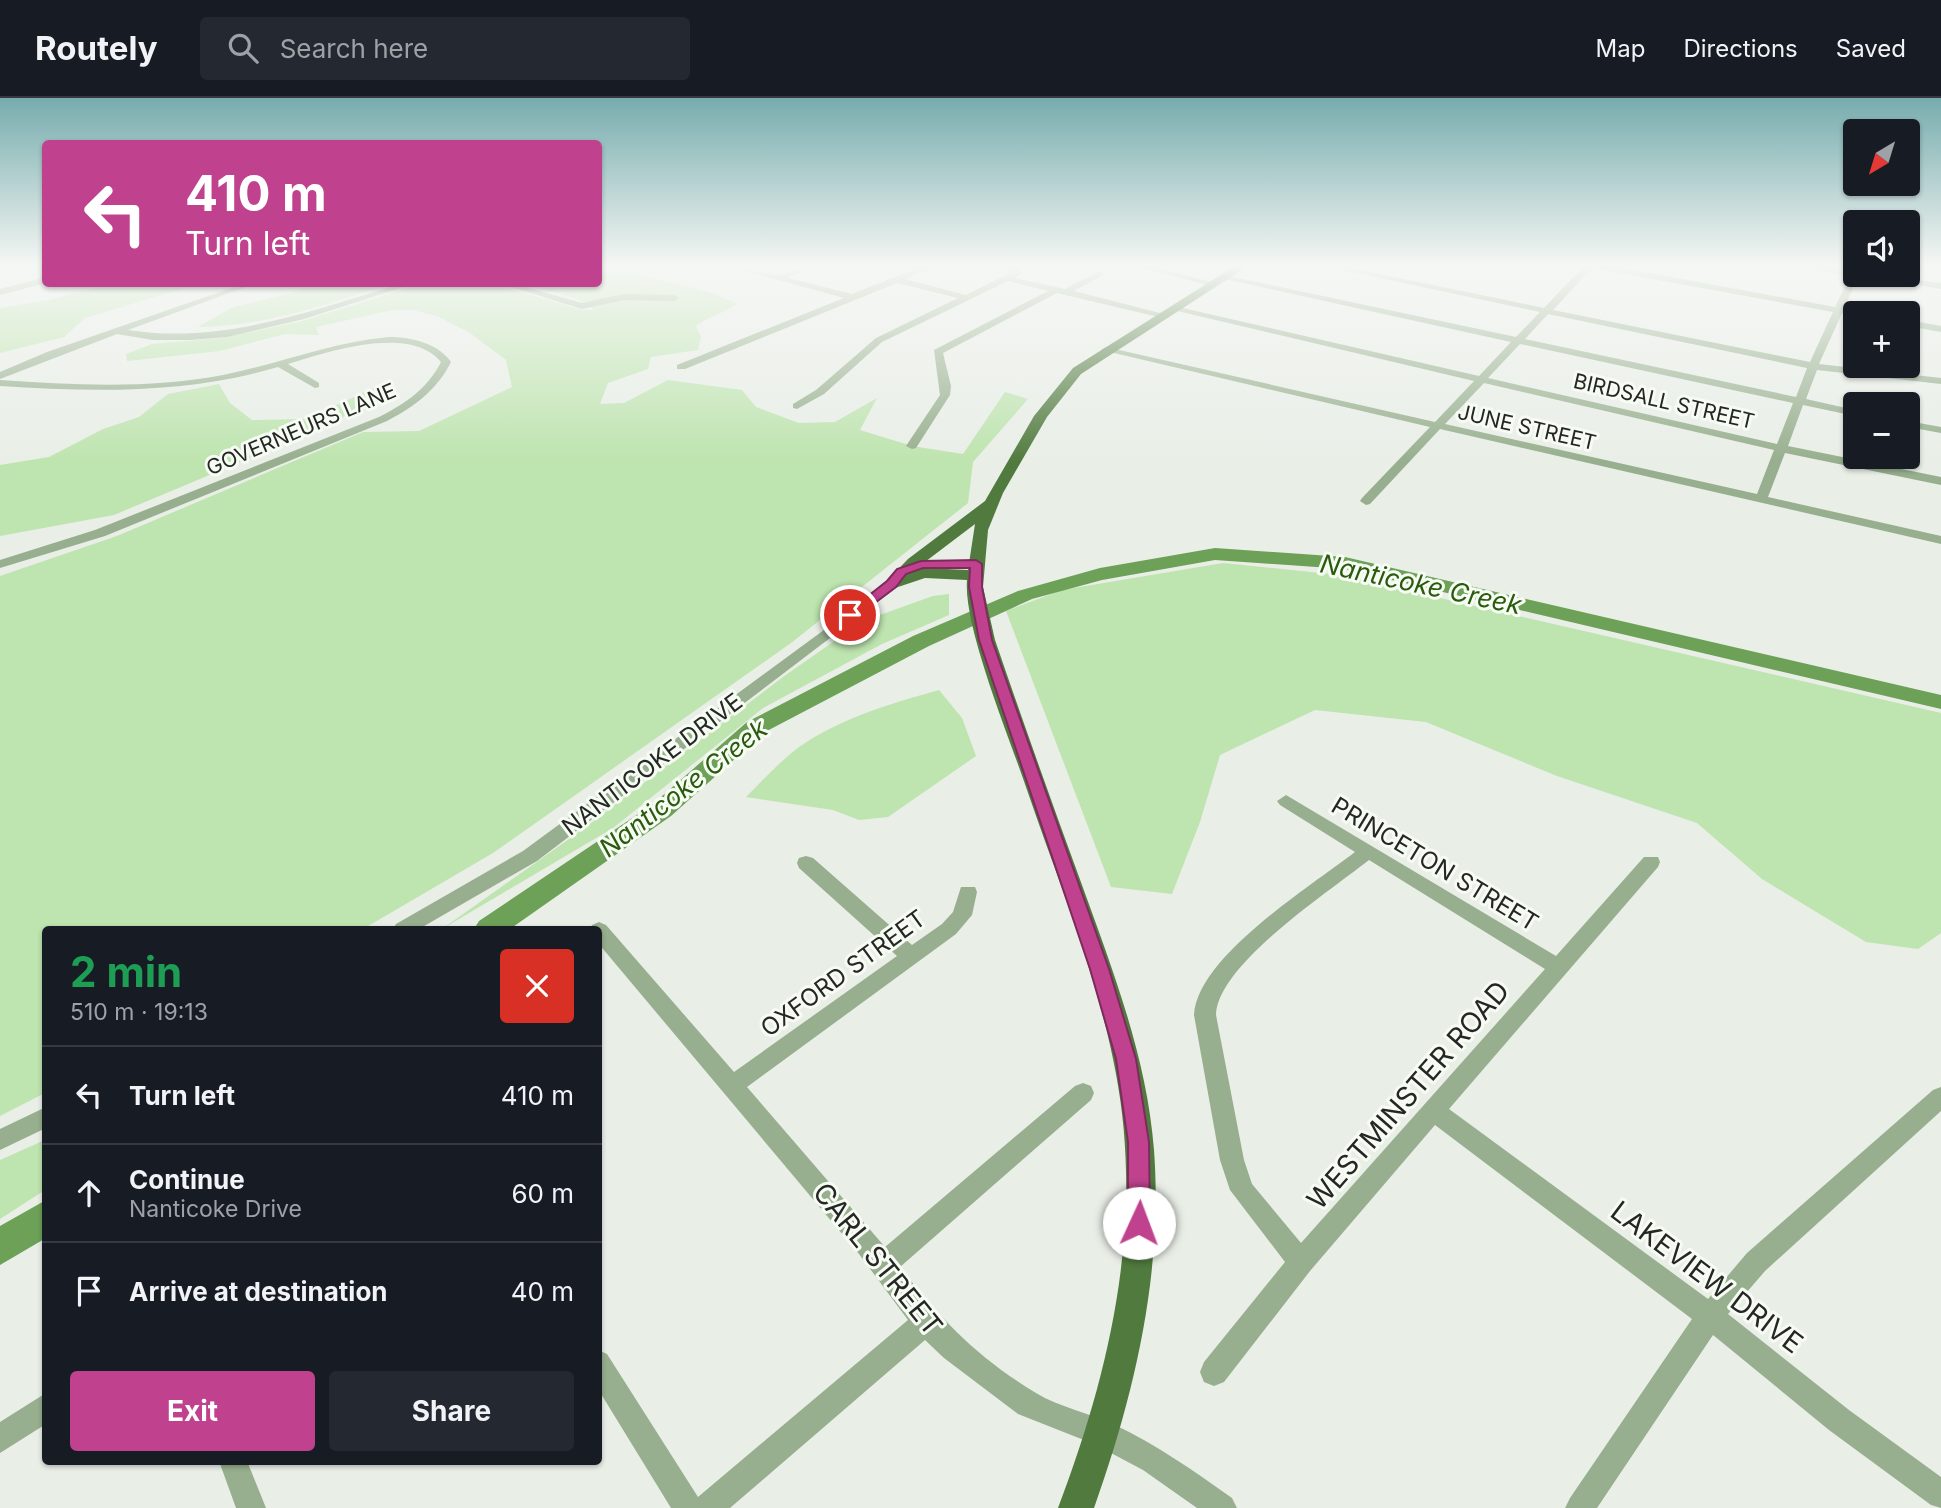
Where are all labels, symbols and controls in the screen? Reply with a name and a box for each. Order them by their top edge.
search box [200,17,690,80]
text: Routely [35,28,158,68]
icon: search [224,29,262,67]
text: Search here [280,33,428,64]
text: Map [1596,34,1645,63]
text: Directions [1683,34,1798,63]
text: Saved [1836,34,1906,63]
north arrow [1843,119,1920,196]
map controls [1843,119,1920,469]
text: 410 m [185,164,327,223]
icon: left [70,168,161,259]
button: sound [1843,210,1920,287]
text: Turn left [185,224,310,263]
button: + [1843,301,1920,378]
street label: BIRDSALL STREET [1571,368,1757,434]
street label: GOVERNEURS LANE [202,378,400,480]
button: − [1843,392,1920,469]
street label: JUNE STREET [1455,399,1599,455]
water label: Nanticoke Creek [1318,548,1525,621]
pin [820,585,880,645]
icon: arrive [831,596,869,634]
street label: NANTICOKE DRIVE [556,687,748,841]
water label: Nanticoke Creek [593,712,774,863]
street label: PRINCETON STREET [1326,791,1544,937]
street label: OXFORD STREET [755,903,931,1043]
text: 2 min [70,946,182,997]
button: close [500,949,574,1023]
street label: WESTMINSTER ROAD [1300,974,1516,1216]
text: 510 m · 19:13 [70,998,208,1026]
icon: left [70,1076,108,1114]
text: Turn left [129,1080,235,1111]
text: 410 m [501,1080,574,1111]
text: Continue [129,1164,245,1195]
icon: ahead [70,1174,108,1212]
street label: CARL STREET [806,1176,950,1342]
text: 60 m [511,1178,574,1209]
position arrow [1102,1186,1176,1260]
street label: LAKEVIEW DRIVE [1604,1194,1810,1360]
text: Nanticoke Drive [129,1195,302,1223]
icon: arrive [70,1272,108,1310]
text: Arrive at destination [129,1276,388,1307]
text: 40 m [511,1276,574,1307]
button: Exit [70,1371,315,1451]
button: Share [329,1371,574,1451]

